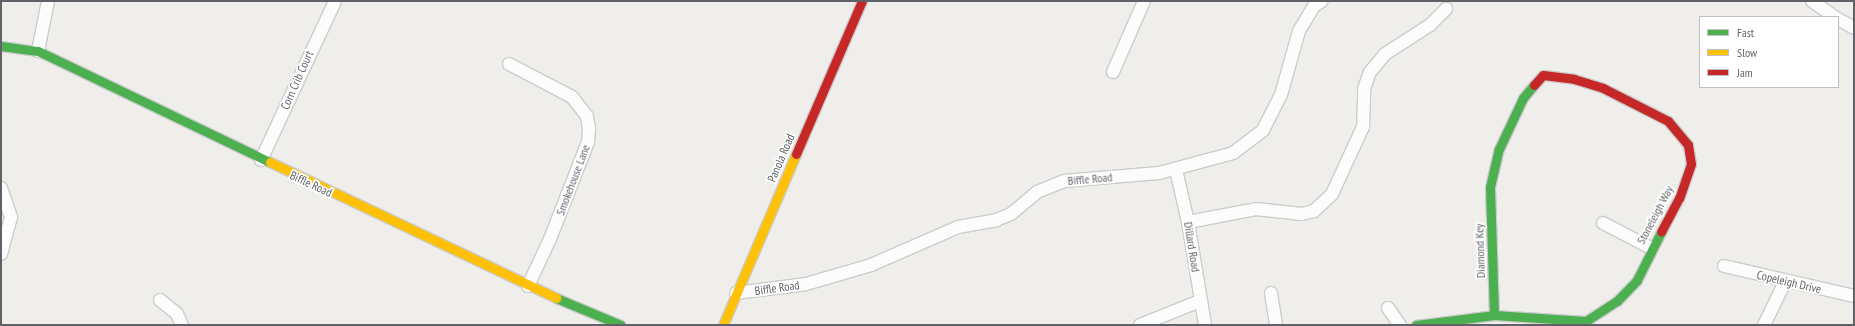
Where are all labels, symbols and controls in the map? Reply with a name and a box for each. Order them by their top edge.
legend [1699,16,1839,88]
text: Fast [1737,25,1754,40]
text: Slow [1737,45,1757,60]
street label: Corn Crib Court [278,48,316,112]
text: Jam [1737,65,1753,80]
street label: Panola Road [764,132,798,184]
street label: Smokehouse Lane [553,143,593,217]
street label: Biffle Road [288,168,334,200]
street label: Biffle Road [1067,170,1113,188]
street label: Stoneleigh Way [1634,183,1676,247]
street label: Dillard Road [1181,221,1203,273]
street label: Diamond Key [1472,224,1488,278]
street label: Copeleigh Drive [1755,268,1823,296]
street label: Biffle Road [754,278,800,298]

